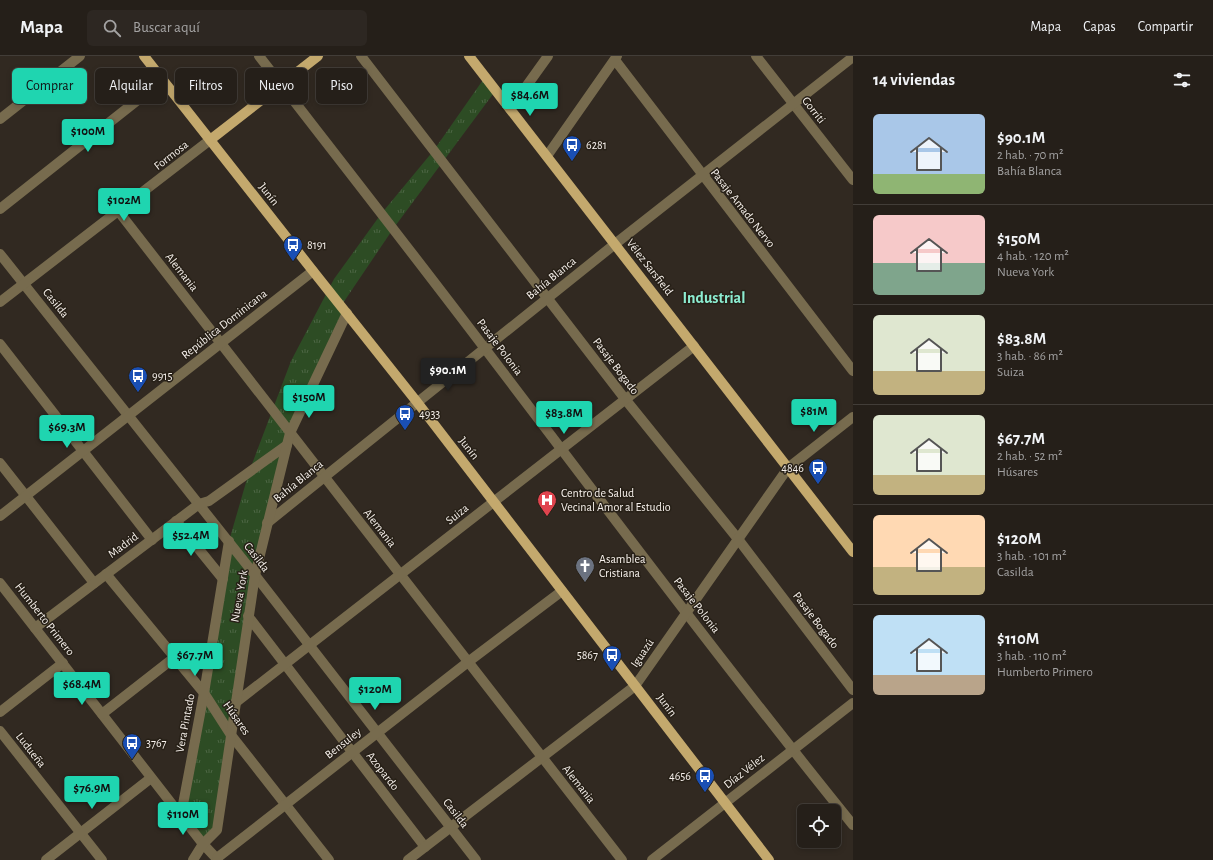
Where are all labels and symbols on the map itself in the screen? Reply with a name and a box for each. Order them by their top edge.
pin: $84.6M [497,83,563,117]
street label: Gorriti [800,94,828,126]
pin: $100M [60,119,116,153]
bus stop icon: 6281 [561,134,583,162]
street label: Formosa [152,138,191,172]
place label: 6281 [586,139,607,151]
street label: Pasaje Amado Nervo [708,166,777,250]
street label: Junín [257,180,281,208]
pin: $102M [96,188,152,222]
bus stop icon: 8191 [282,234,304,262]
street label: Vélez Sarsfield [624,237,676,297]
place label: 8191 [307,239,327,251]
street label: Alemania [163,251,201,294]
street label: Bahía Blanca [524,254,578,301]
street label: Casilda [41,286,72,320]
street label: República Dominicana [179,287,269,361]
district label: Industrial [682,290,746,306]
street label: Pasaje Polonia [474,317,525,378]
street label: Pasaje Bogado [590,335,641,397]
pin: $90.1M [415,358,481,392]
bus stop icon: 9915 [127,365,149,393]
place label: 9915 [152,370,172,382]
pin: $150M [281,385,337,419]
pin: $81M [790,399,838,433]
pin: $83.8M [531,401,597,435]
bus stop icon: 4933 [394,403,416,431]
place label: 4933 [419,408,440,420]
pin: $69.3M [34,415,100,449]
street label: Junín [457,434,481,462]
street label: Bahía Blanca [271,457,325,504]
bus stop icon: 4846 [807,457,829,485]
place label: 4846 [781,462,804,474]
place label: Centro de Salud Vecinal Amor al Estudio [561,487,671,513]
hospital icon: Centro de Salud Vecinal Amor al Estudio [536,489,558,517]
street label: Suiza [443,501,471,526]
street label: Alemania [361,507,399,550]
pin: $52.4M [158,523,224,557]
street label: Madrid [106,530,140,560]
street label: Casilda [242,540,272,574]
place label: Asamblea Cristiana [599,553,646,579]
church icon: Asamblea Cristiana [574,555,596,583]
street label: Nueva York [229,568,250,623]
street label: Pasaje Polonia [671,575,723,636]
street label: Humberto Primero [13,580,77,658]
street label: Pasaje Bogado [790,589,841,651]
street label: Iguazú [628,637,656,669]
pin: $67.7M [162,643,228,677]
bus stop icon: 5867 [601,644,623,672]
place label: 5867 [577,649,598,661]
pin: $68.4M [49,672,115,706]
pin: $120M [347,677,403,711]
street label: Junín [655,691,679,719]
street label: Vera Pintado [173,692,197,754]
street label: Húsares [221,699,253,737]
street label: Bensuley [323,725,364,762]
street label: Ludueña [14,730,49,770]
bus stop icon: 3767 [121,732,143,760]
place label: 3767 [146,737,167,749]
street label: Azopardo [364,750,402,793]
street label: Díaz Vélez [721,751,767,791]
street label: Alemania [560,763,598,806]
bus stop icon: 4656 [694,765,716,793]
place label: 4656 [669,770,691,782]
pin: $76.9M [59,776,125,810]
street label: Casilda [441,796,471,830]
pin: $110M [155,802,211,836]

